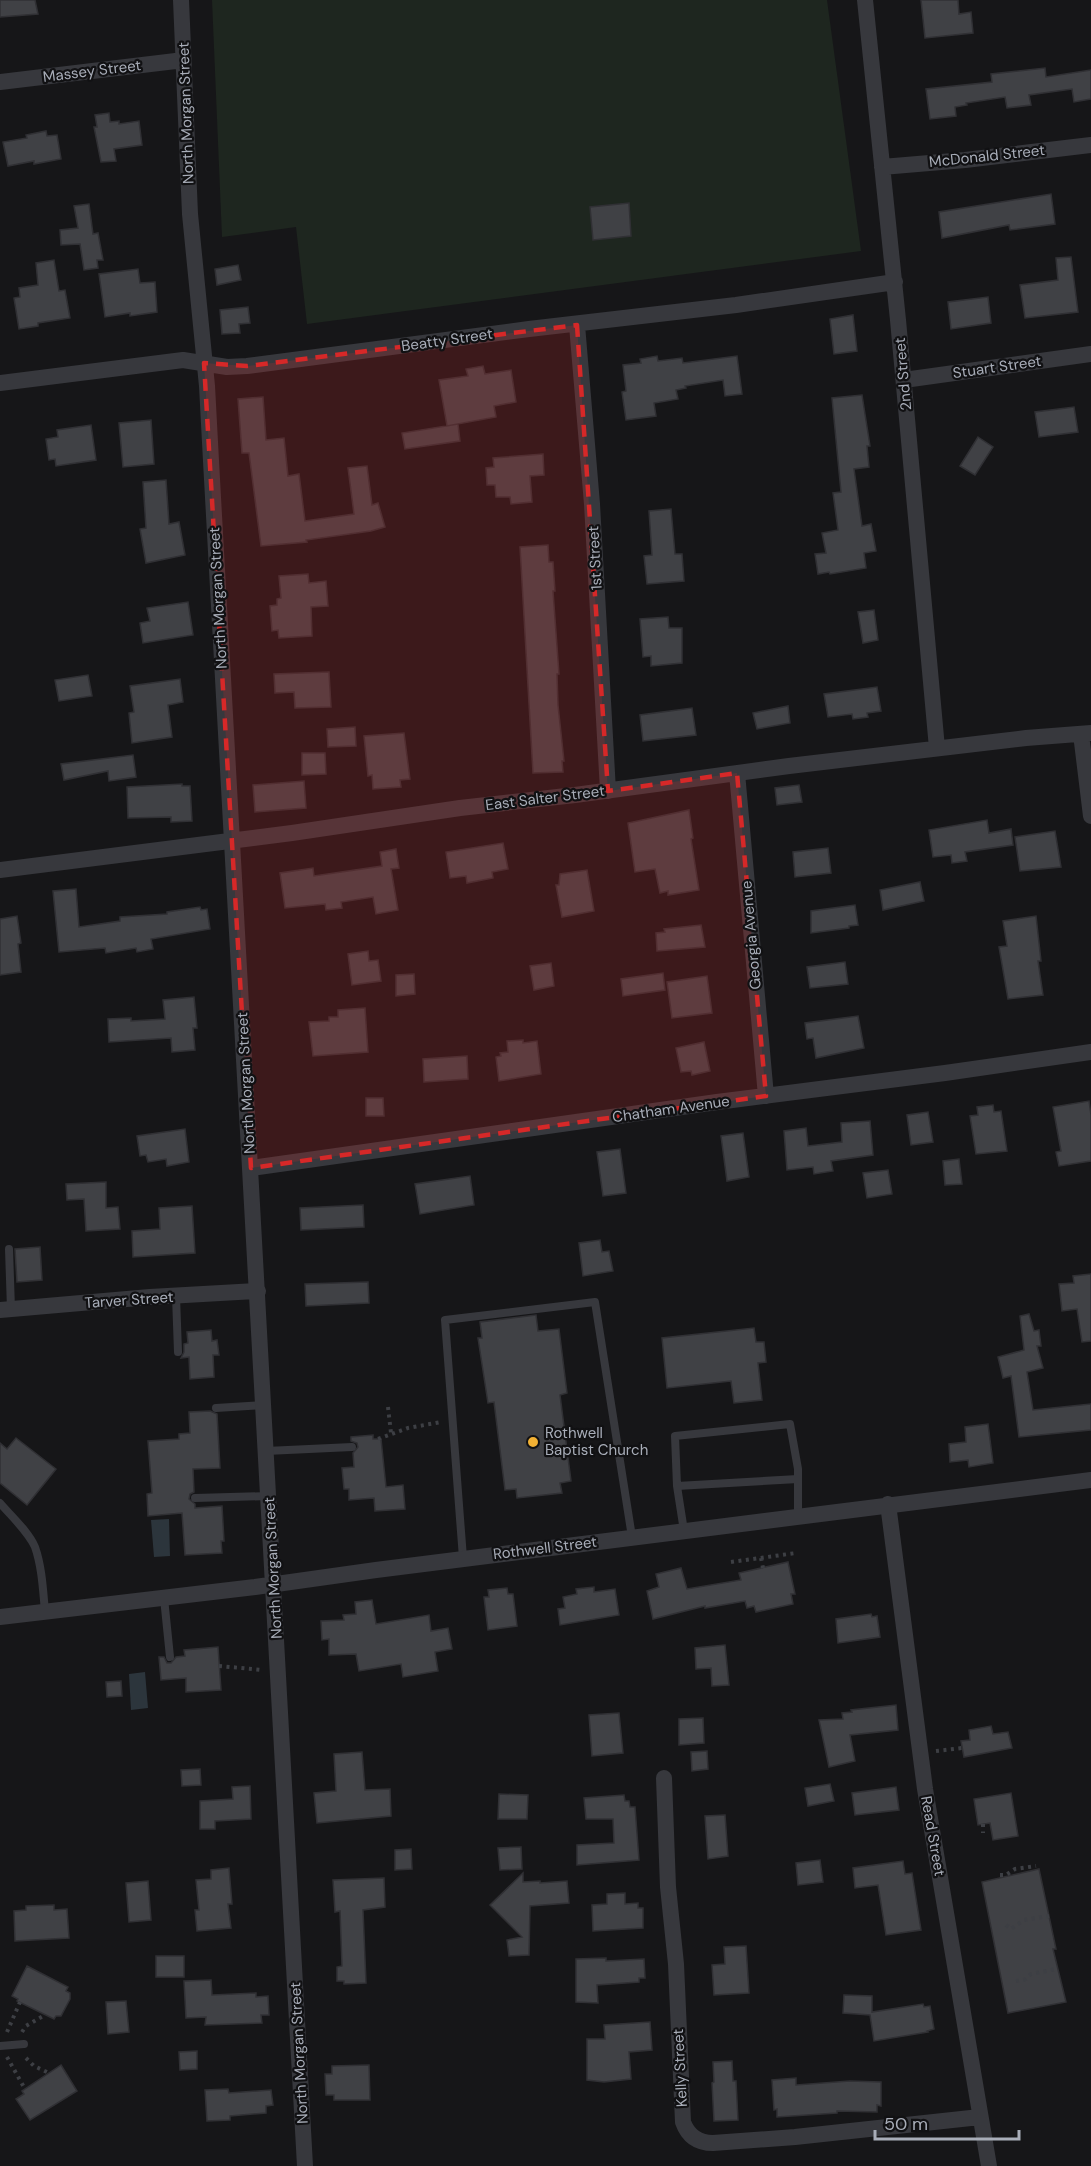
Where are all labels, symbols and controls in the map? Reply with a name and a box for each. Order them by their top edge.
street label: North Morgan Street [174,42,198,184]
street label: Massey Street [42,55,142,87]
street label: McDonald Street [928,140,1046,172]
street label: Beatty Street [400,324,494,356]
street label: 2nd Street [890,337,916,411]
street label: Stuart Street [951,351,1043,383]
street label: 1st Street [583,525,607,591]
street label: North Morgan Street [204,527,232,669]
street label: East Salter Street [484,781,606,815]
street label: Georgia Avenue [736,880,766,990]
street label: North Morgan Street [232,1012,260,1154]
street label: Chatham Avenue [611,1091,731,1127]
street label: Tarver Street [84,1287,174,1313]
place label: Rothwell Baptist Church [545,1423,648,1460]
marker: Rothwell Baptist Church [526,1435,540,1449]
street label: North Morgan Street [259,1497,287,1639]
street label: Rothwell Street [492,1532,598,1564]
street label: Read Street [916,1794,950,1878]
street label: North Morgan Street [285,1982,313,2124]
street label: Kelly Street [668,2028,692,2108]
scale bar [875,2103,1019,2141]
text: 50 m [884,2112,928,2136]

